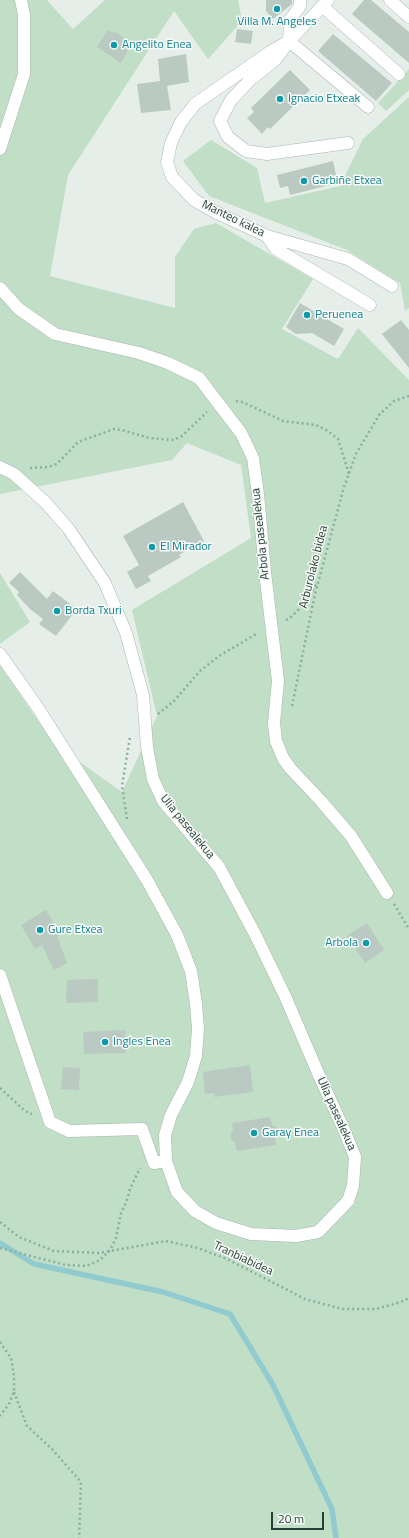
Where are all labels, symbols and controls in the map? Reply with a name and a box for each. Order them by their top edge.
marker: Villa M. Angeles [272,4,282,14]
place label: Villa M. Angeles [237,15,317,29]
place label: Angelito Enea [122,38,192,52]
marker: Angelito Enea [109,40,119,50]
place label: Ignacio Etxeak [288,92,360,106]
marker: Ignacio Etxeak [275,94,285,104]
place label: Garbiñe Etxea [312,174,382,188]
marker: Garbiñe Etxea [299,176,309,186]
street label: Manteo kalea [199,198,267,240]
place label: Peruenea [315,308,363,322]
marker: Peruenea [302,310,312,320]
street label: Arbola pasealekua [249,487,273,581]
street label: Arburolako bidea [297,524,331,610]
place label: El Mirador [160,540,212,554]
marker: El Mirador [147,542,157,552]
place label: Borda Txuri [65,604,122,618]
marker: Borda Txuri [52,606,62,616]
street label: Ulia pasealekua [157,792,217,862]
place label: Gure Etxea [48,923,103,937]
marker: Gure Etxea [35,925,45,935]
place label: Arbola [325,936,358,950]
marker: Arbola [361,938,371,948]
place label: Ingles Enea [113,1035,171,1049]
marker: Ingles Enea [100,1037,110,1047]
street label: Ulia pasealekua [313,1075,359,1153]
place label: Garay Enea [262,1126,319,1140]
marker: Garay Enea [249,1128,259,1138]
street label: Tranbiabidea [211,1239,275,1279]
scale bar [273,1504,326,1530]
text: 20 m [278,1509,304,1528]

